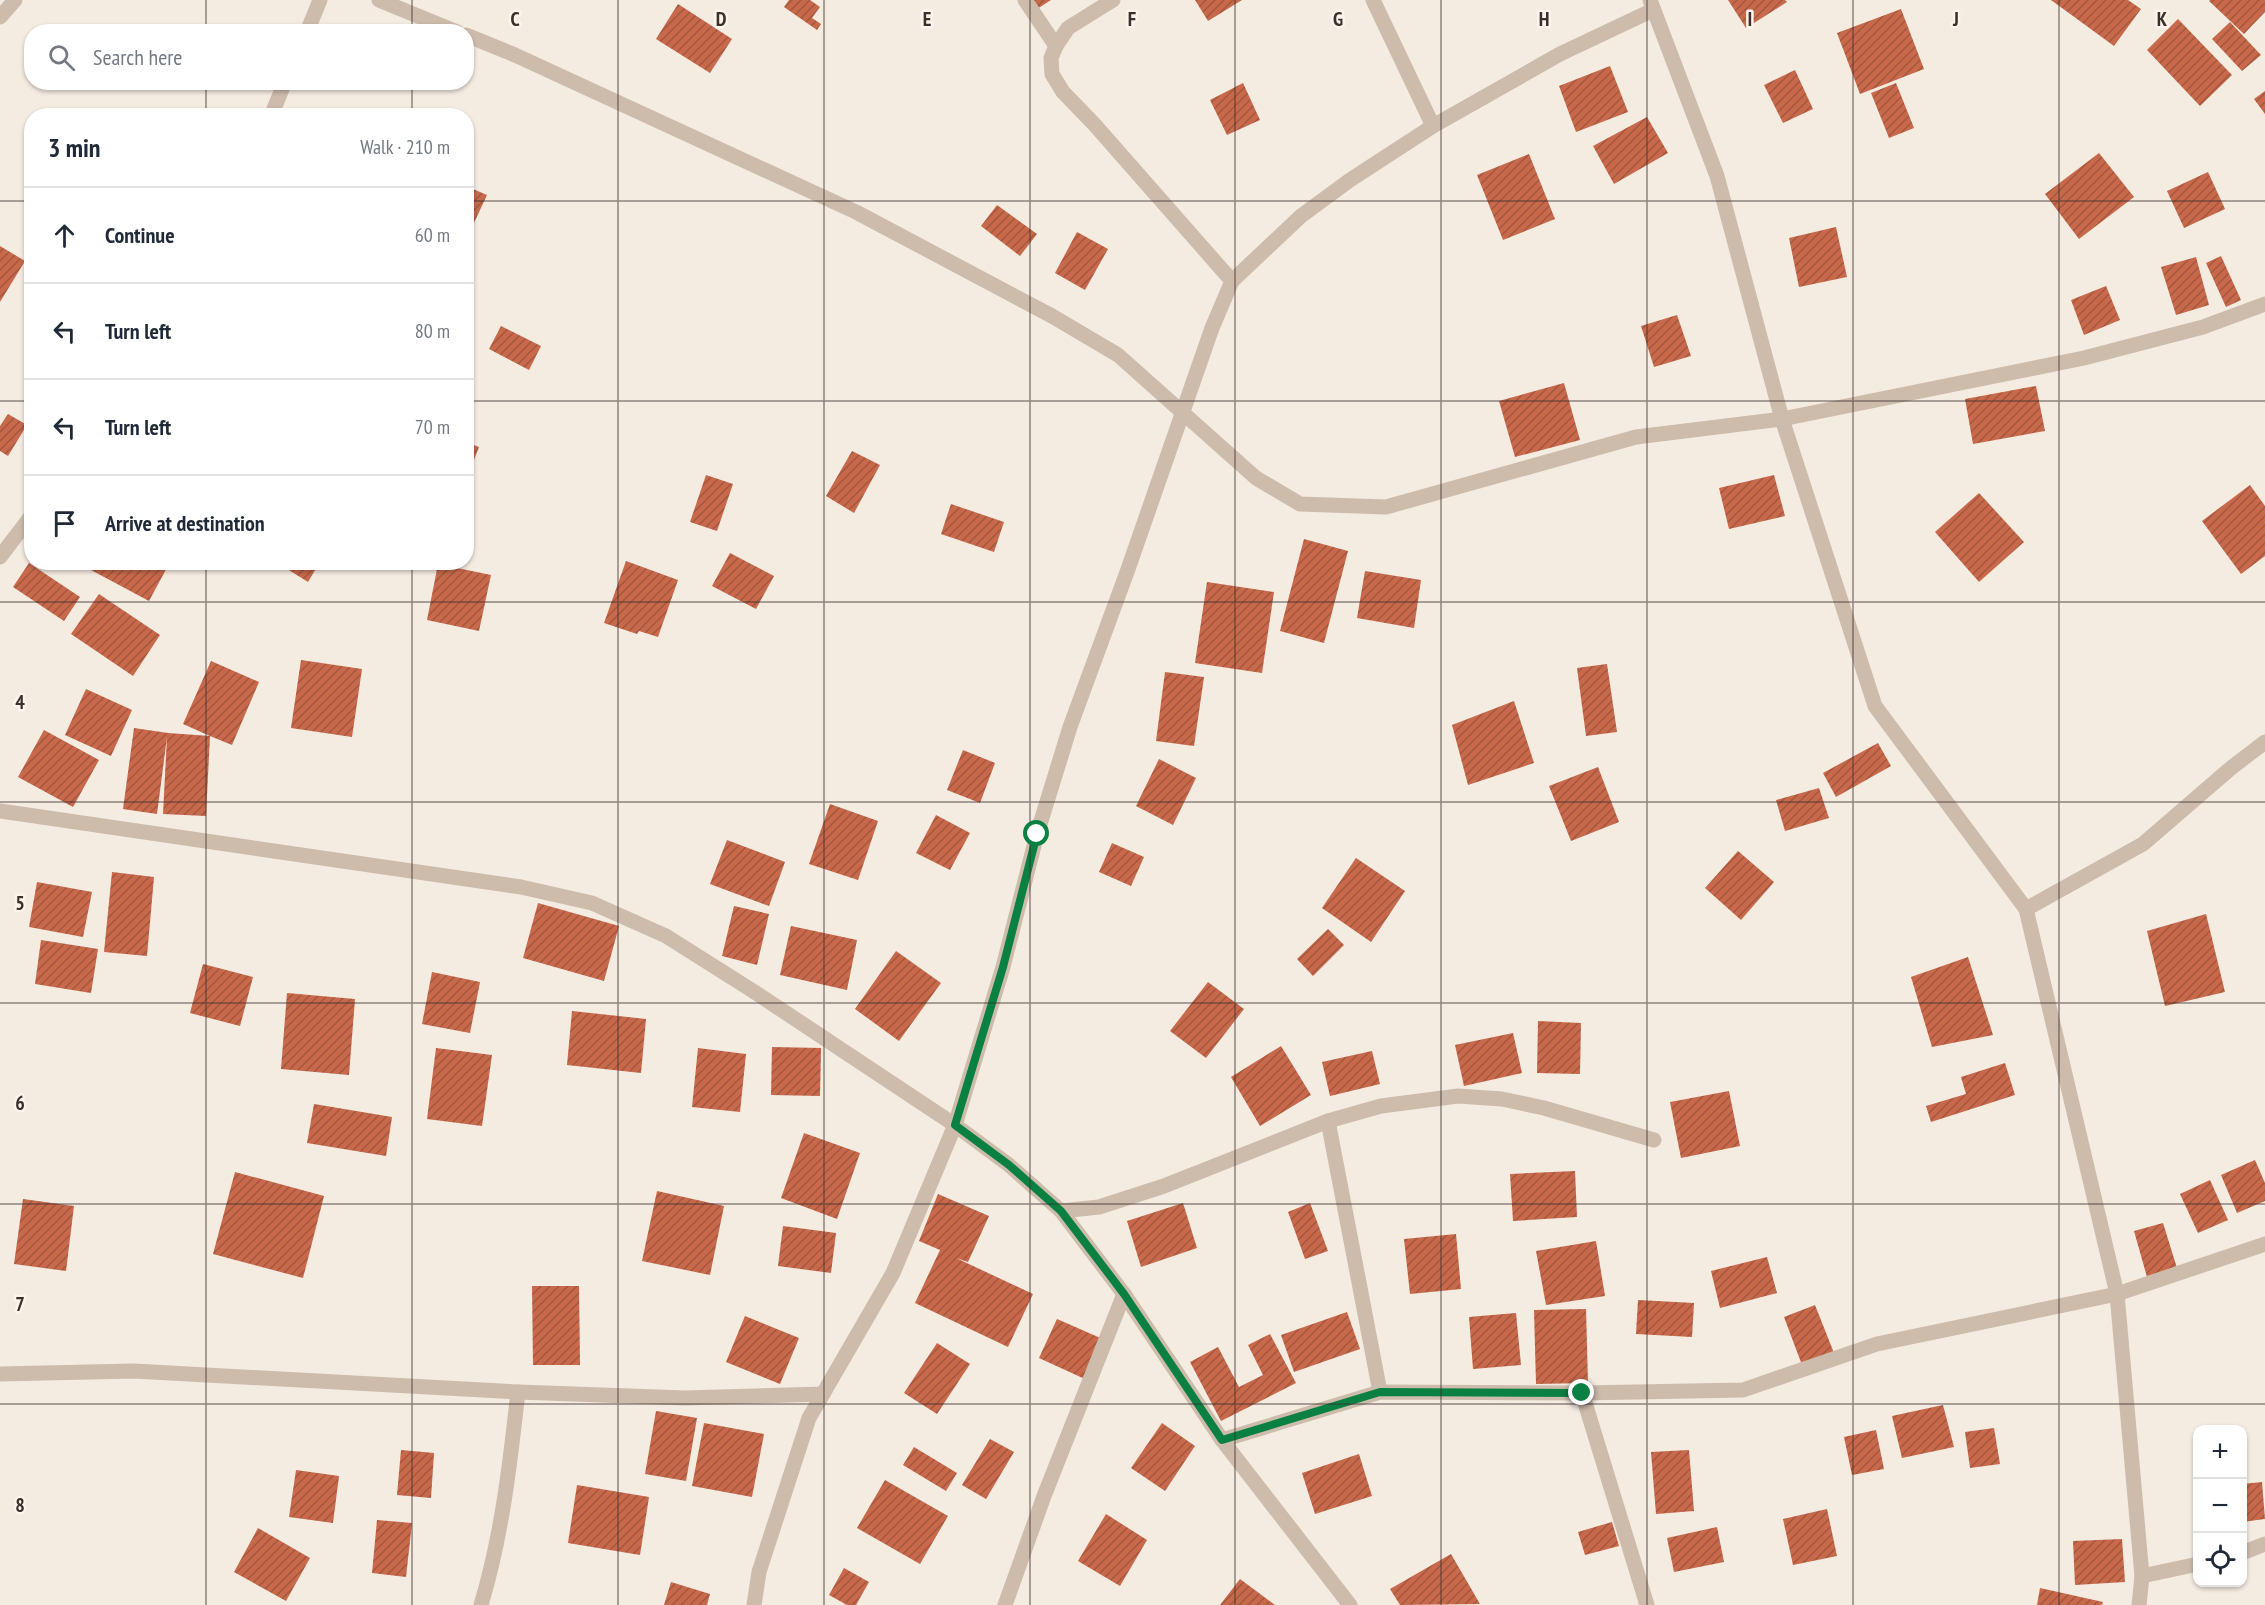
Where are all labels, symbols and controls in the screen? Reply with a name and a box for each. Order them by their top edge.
text: C [510,6,520,32]
text: D [716,6,727,32]
text: E [923,6,931,32]
text: F [1128,6,1136,32]
text: G [1333,6,1343,32]
text: H [1539,6,1549,32]
text: I [1748,6,1752,32]
text: J [1952,6,1959,32]
text: K [2157,6,2168,32]
search box [24,24,474,90]
icon: search [45,41,78,74]
text: Search here [93,43,182,71]
text: 3 min [48,131,101,164]
text: Walk · 210 m [360,134,450,160]
icon: ahead [48,219,81,252]
text: Continue [105,221,175,249]
text: 60 m [415,222,450,248]
icon: left [48,315,81,348]
text: Turn left [105,317,171,345]
text: 80 m [415,318,450,344]
icon: left [48,411,81,444]
text: Turn left [105,413,171,441]
text: 70 m [415,414,450,440]
icon: arrive [48,507,81,540]
text: Arrive at destination [105,509,265,537]
text: 4 [15,689,25,715]
route start [1023,820,1049,846]
text: 5 [15,890,25,916]
text: 6 [15,1090,25,1116]
text: 7 [15,1291,25,1317]
route end [1568,1379,1594,1405]
map controls [2193,1425,2247,1587]
button: + [2193,1425,2247,1479]
button: − [2193,1479,2247,1533]
text: 8 [15,1492,25,1518]
button: locate [2193,1533,2247,1587]

